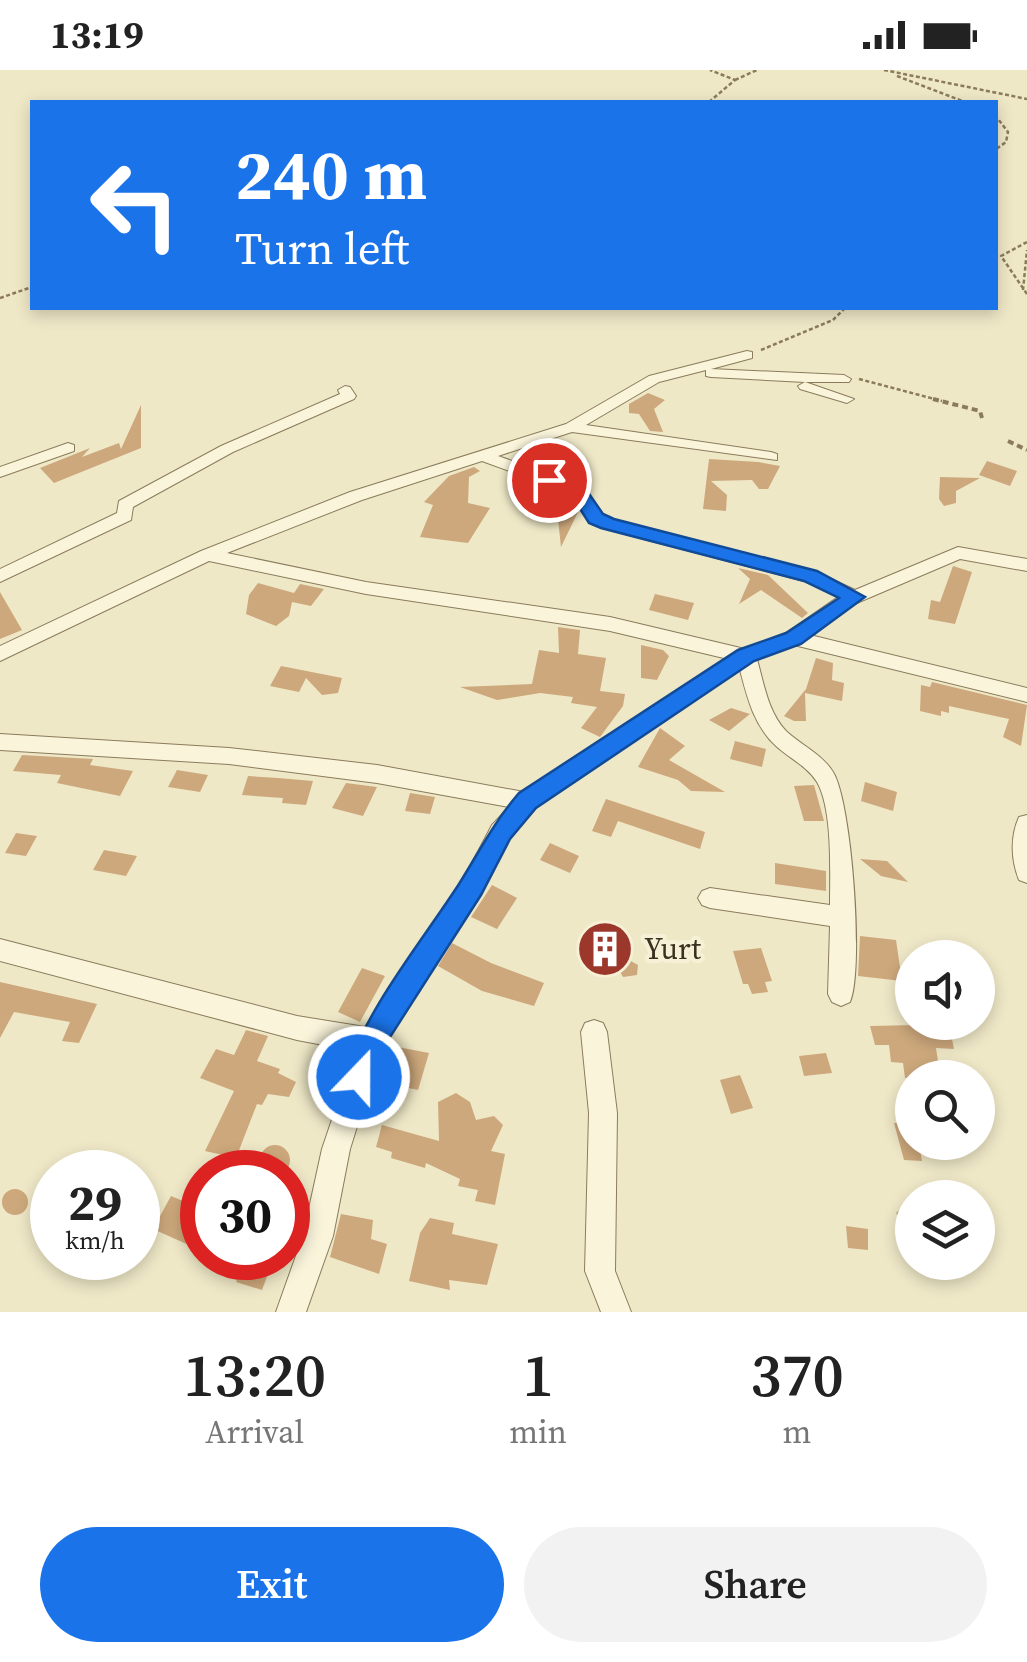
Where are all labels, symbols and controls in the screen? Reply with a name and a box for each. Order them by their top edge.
text: 13:19 [50,9,144,61]
text: 240 m [235,126,427,222]
icon: left [70,140,200,270]
text: Turn left [235,217,409,279]
pin [507,438,592,523]
icon: arrive [522,453,577,508]
building icon: Yurt [575,919,635,979]
place label: Yurt [644,928,701,969]
map controls [895,940,995,1280]
button: sound [895,940,995,1040]
position arrow [307,1025,411,1129]
button: search [895,1060,995,1160]
speed limit sign: 30 [180,1150,310,1280]
text: 29 [68,1168,122,1237]
button: layers [895,1180,995,1280]
text: km/h [65,1223,125,1257]
text: 13:20 [183,1334,326,1416]
text: 1 [523,1334,554,1416]
text: 370 [750,1334,844,1416]
text: Arrival [205,1410,304,1454]
text: min [509,1410,567,1454]
text: m [783,1410,811,1454]
button: Exit [40,1527,504,1642]
button: Share [524,1527,987,1642]

